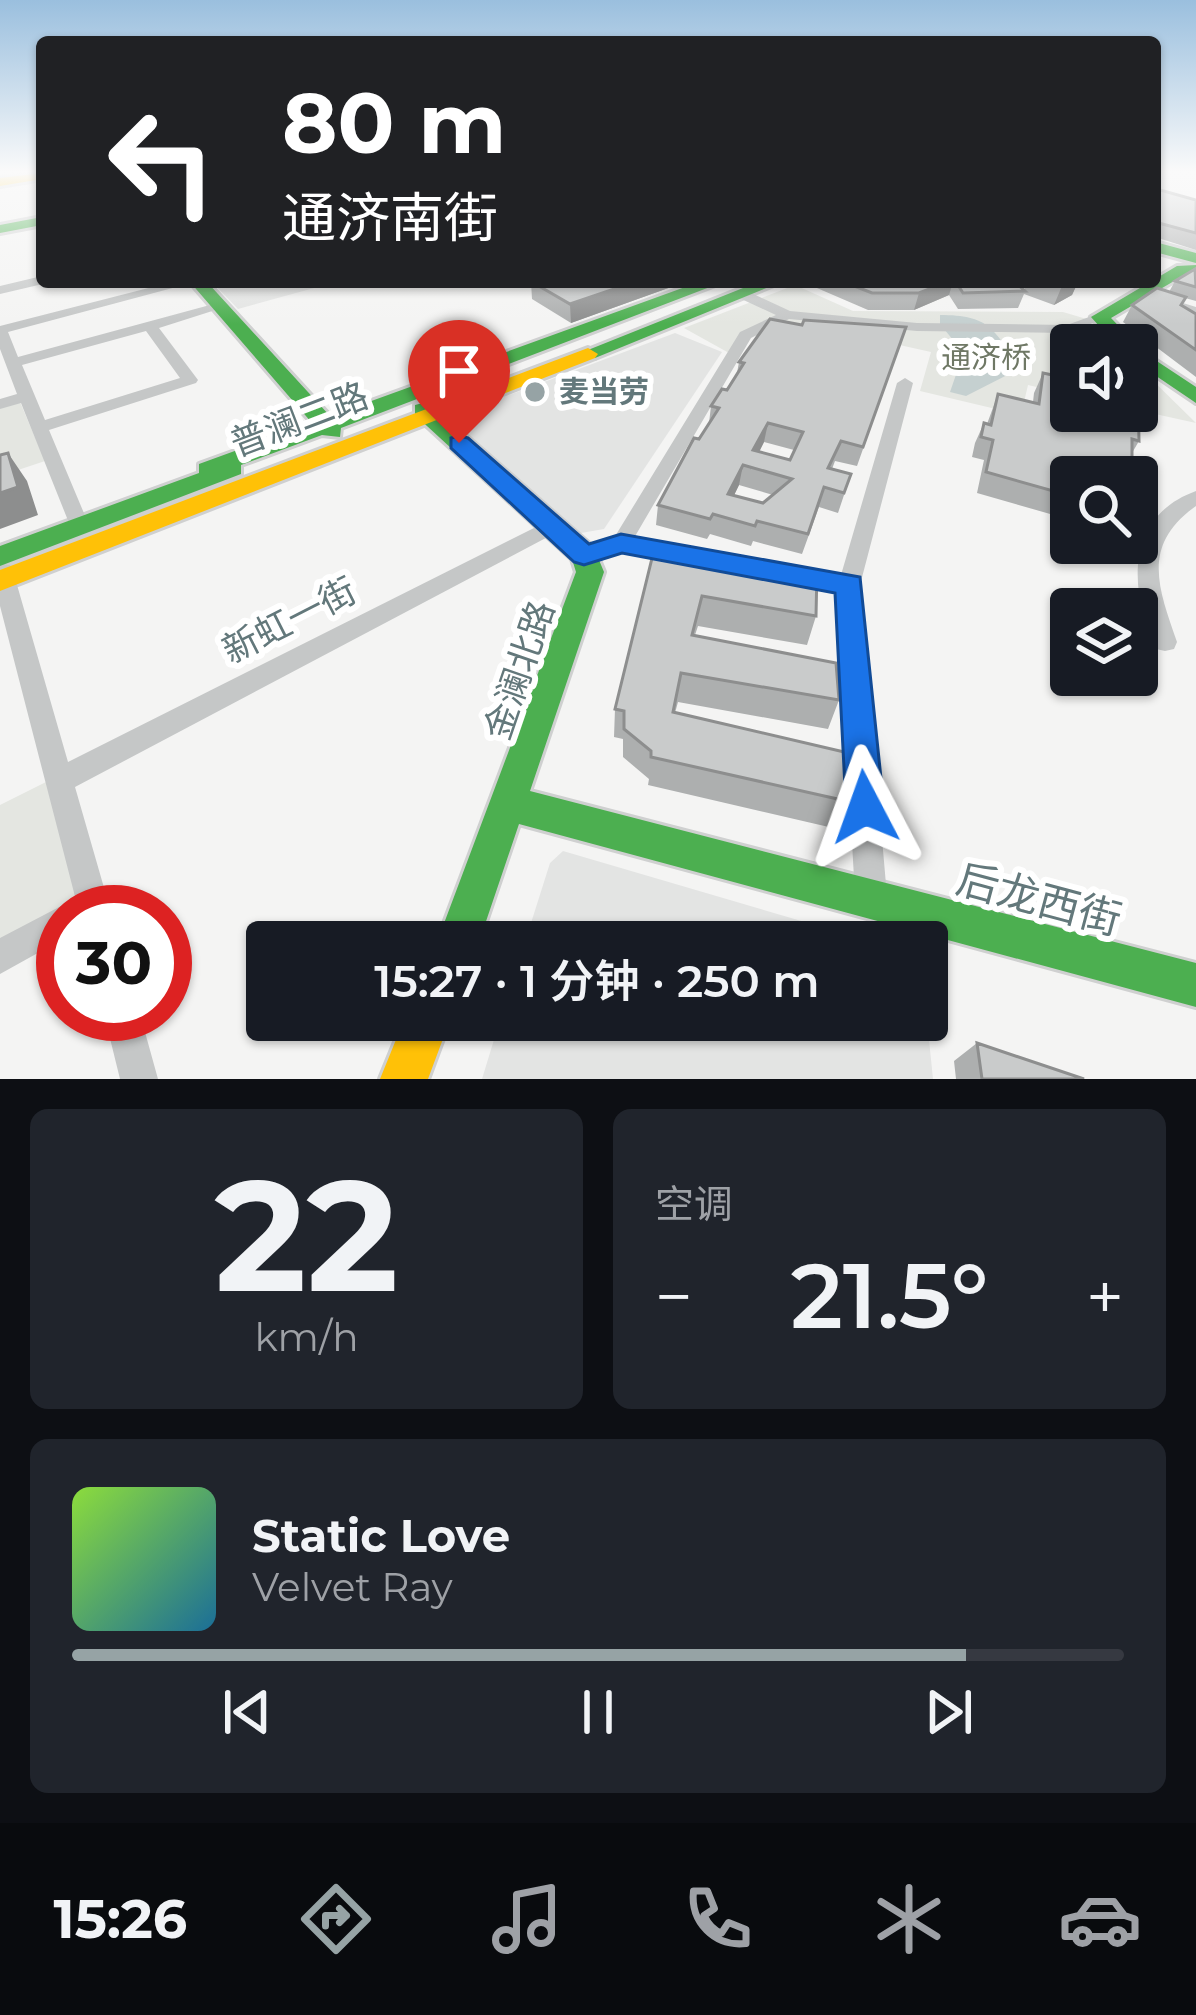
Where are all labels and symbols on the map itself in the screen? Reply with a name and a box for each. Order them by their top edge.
pin [408,320,510,443]
park label: 通济桥 [941,339,1031,376]
street label: 普澜二路 [224,373,374,465]
place label: 麦当劳 [559,373,649,410]
marker: 麦当劳 [522,379,548,405]
street label: 新虹一街 [215,568,363,672]
street label: 金澜北路 [475,595,563,745]
position arrow [802,744,928,870]
street label: 后龙西街 [951,852,1127,946]
speed limit sign: 30 [36,885,192,1041]

